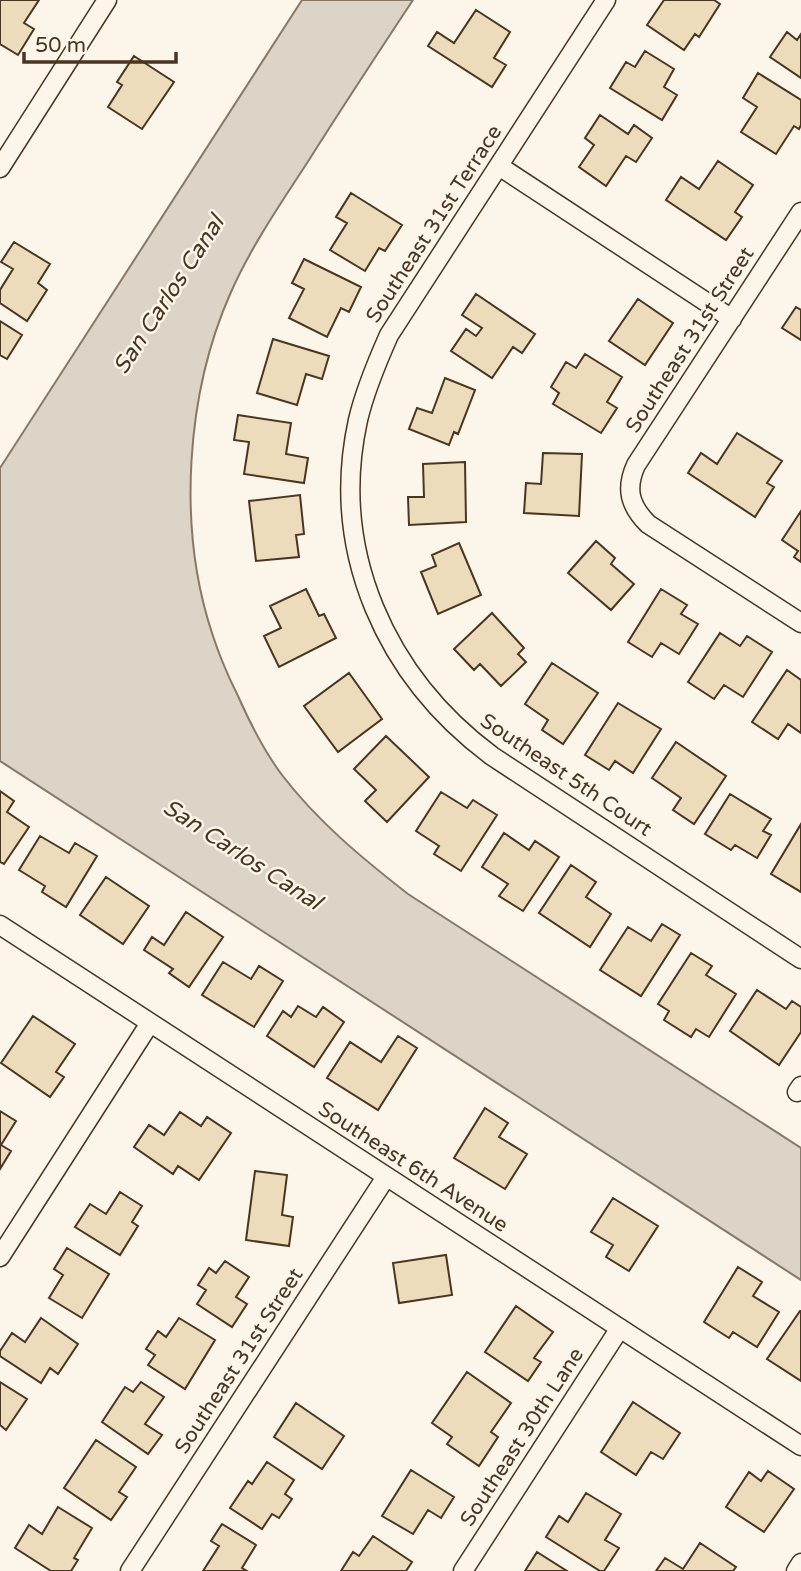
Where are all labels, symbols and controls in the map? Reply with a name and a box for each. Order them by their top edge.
scale bar [24,21,177,65]
text: 50 m [35,33,86,58]
street label: Southeast 31st Terrace [361,120,507,327]
water label: San Carlos Canal [107,209,232,379]
street label: Southeast 31st Street [621,242,759,438]
street label: Southeast 5th Court [475,708,657,842]
water label: San Carlos Canal [158,793,328,918]
street label: Southeast 6th Avenue [313,1096,513,1238]
street label: Southeast 31st Street [170,1263,308,1459]
street label: Southeast 30th Lane [455,1343,589,1531]

